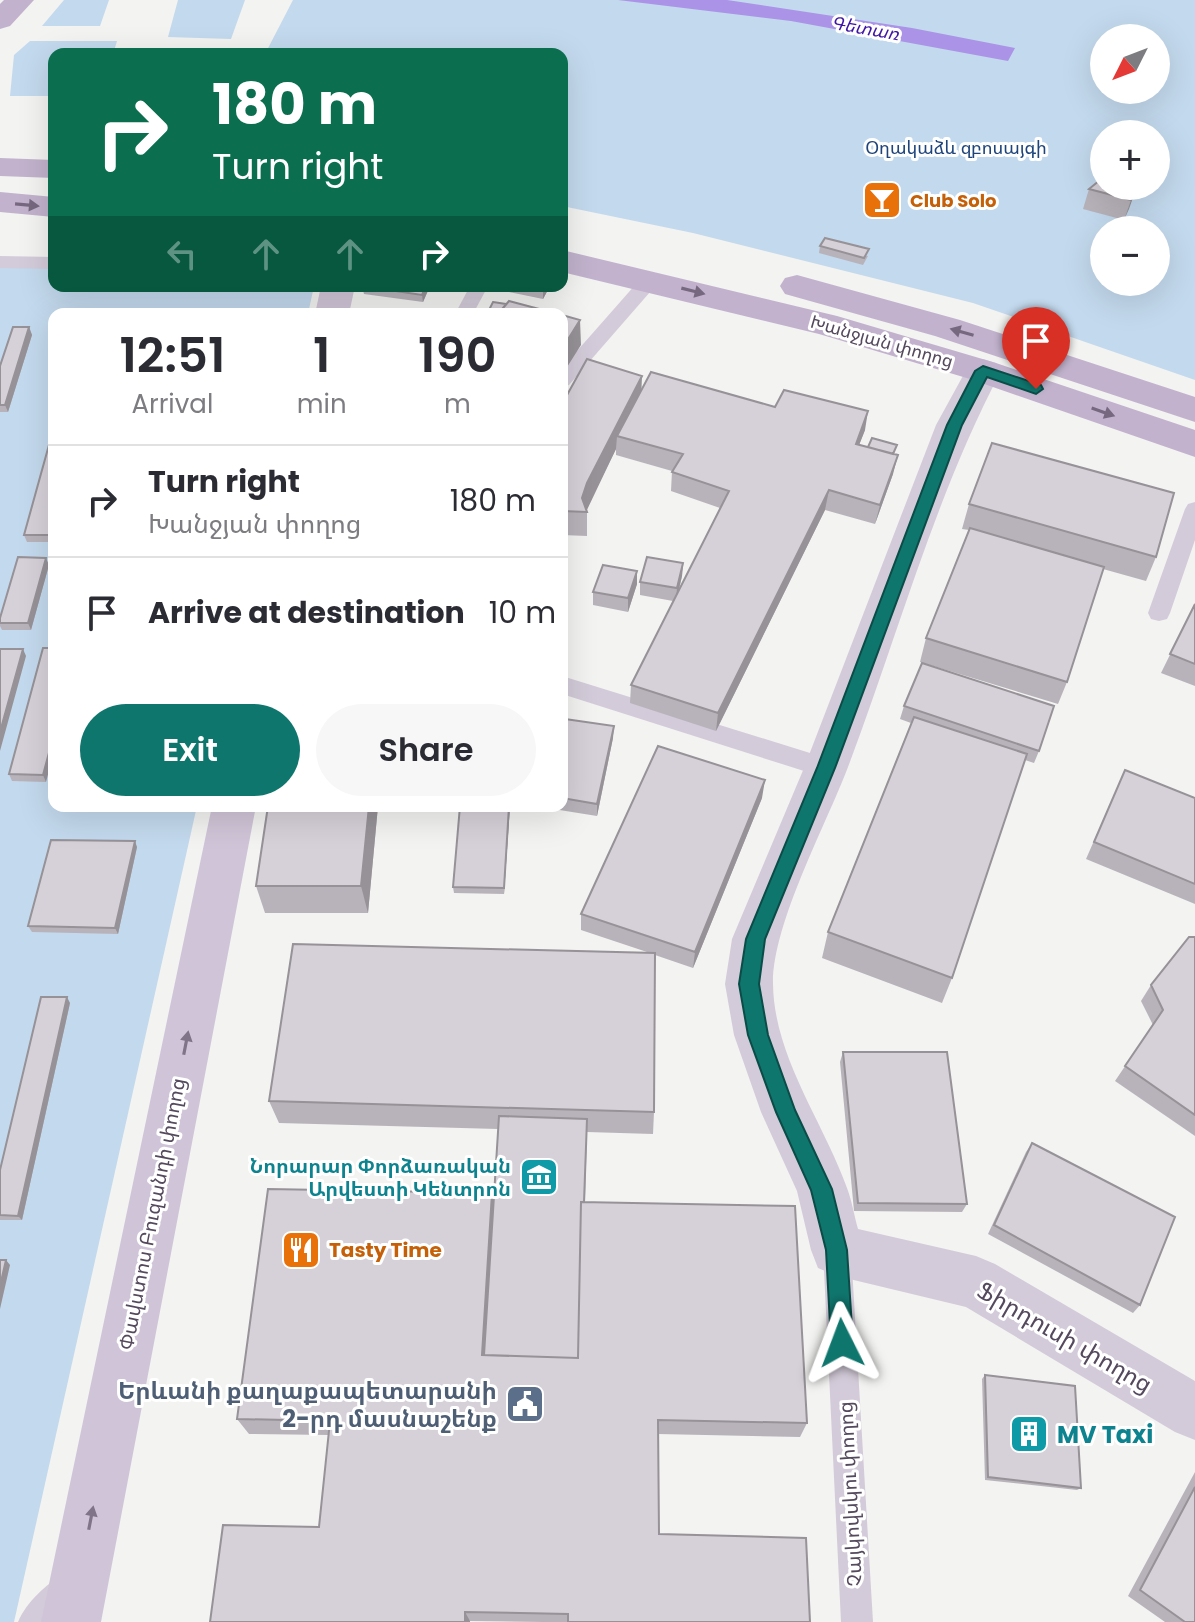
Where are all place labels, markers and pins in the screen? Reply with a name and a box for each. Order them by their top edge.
bar icon: Club Solo [861,179,903,221]
place label: Club Solo [910,188,997,213]
pin [1002,307,1070,389]
place label: Նորարար Փորձառական Արվեստի Կենտրոն [250,1152,511,1203]
museum icon: Նորարար Փորձառական Արվեստի Կենտրոն [518,1156,560,1198]
restaurant icon: Tasty Time [280,1229,322,1271]
place label: Tasty Time [329,1236,442,1264]
place label: Երևանի քաղաքապետարանի 2-րդ մասնաշենք [118,1374,497,1435]
public building icon: Երևանի քաղաքապետարանի 2-րդ մասնաշենք [504,1383,546,1425]
building icon: MV Taxi [1008,1413,1050,1455]
place label: MV Taxi [1057,1418,1153,1451]

